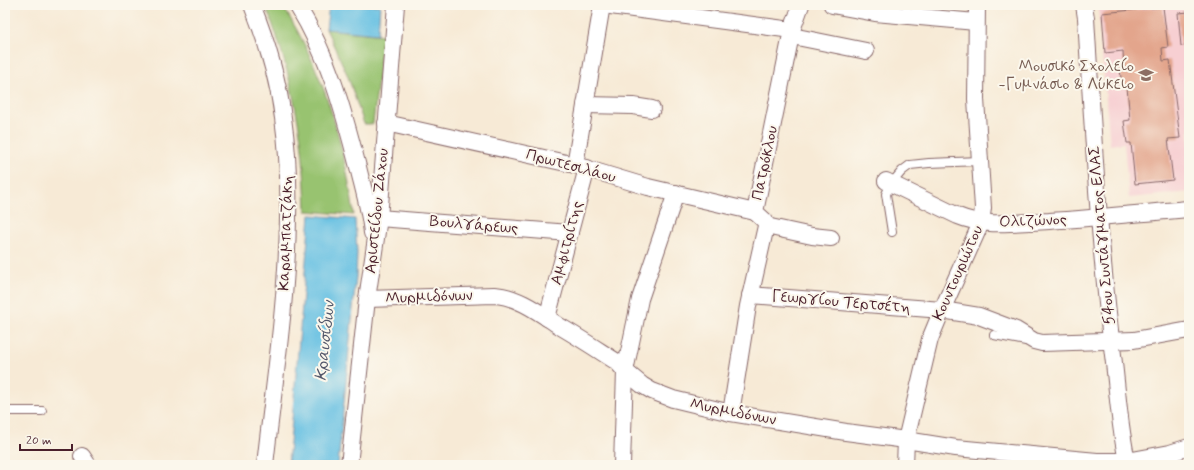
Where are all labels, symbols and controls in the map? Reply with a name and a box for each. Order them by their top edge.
place label: Μουσικό Σχολείο -Γυμνάσιο & Λύκειο [998,56,1134,95]
school or university icon: Μουσικό Σχολείο -Γυμνάσιο & Λύκειο [1137,66,1155,84]
street label: Πατρόκλου [747,124,783,202]
street label: Πρωτεσιλάου [524,144,618,188]
street label: 54ου Συντάγματος ΕΛΑΣ [1084,145,1120,325]
street label: Αριστείδου Ζάχου [360,147,394,275]
street label: Καραμπατζάκη [273,175,299,291]
street label: Αμφιτρίτης [546,199,588,287]
street label: Ολιζώνος [999,209,1067,233]
street label: Βουλγάρεως [429,211,519,239]
street label: Κουντουριώτου [928,222,988,324]
street label: Γεωργίου Τερτσέτη [771,284,911,319]
street label: Μυρμιδόνων [385,285,473,309]
water label: Κραυσίδων [310,299,340,382]
street label: Μυρμιδόνων [688,393,778,431]
scale bar [20,426,72,452]
text: 20 m [26,433,52,449]

